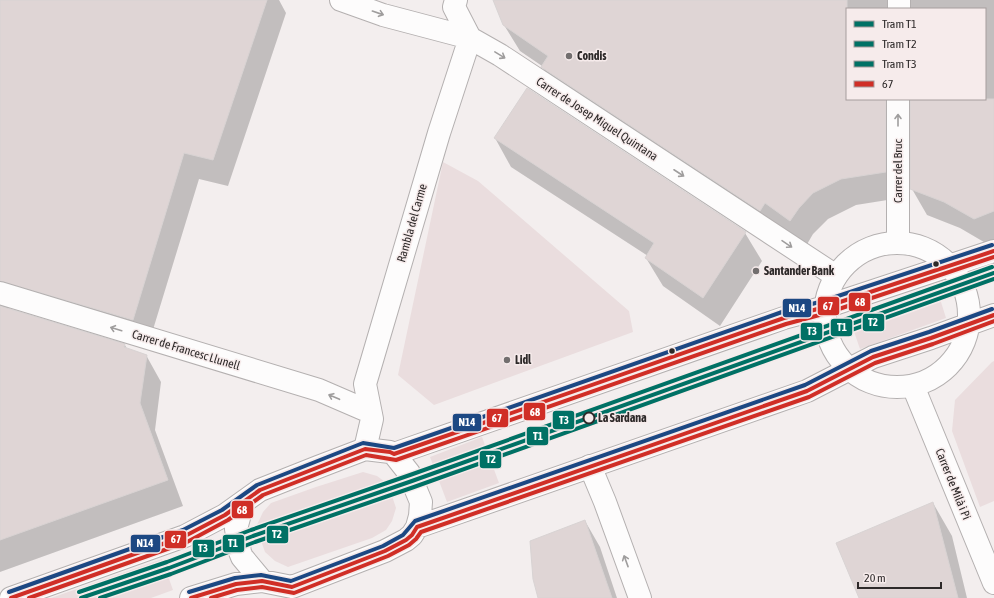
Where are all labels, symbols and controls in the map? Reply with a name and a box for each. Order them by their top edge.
legend [846,8,986,100]
one-way arrow [371,10,383,18]
text: Tram T1 [882,17,917,31]
text: Tram T2 [882,37,917,51]
place label: Condis [577,49,607,63]
marker: Condis [564,51,574,61]
one-way arrow [494,52,506,60]
text: Tram T3 [882,57,917,71]
street label: Carrer de Josep Miquel Quintana [533,74,661,164]
text: 67 [882,77,894,91]
one-way arrow [894,114,902,127]
street label: Carrer del Bruc [891,138,905,203]
one-way arrow [673,169,684,177]
street label: Rambla del Carme [394,182,430,264]
one-way arrow [782,240,793,248]
unlabelled marker [931,259,941,269]
place label: Santander Bank [764,264,835,278]
marker: Santander Bank [751,266,761,276]
line badge: 68 [848,292,871,312]
line badge: 67 [817,296,840,316]
text: 68 [855,296,865,308]
line badge: N14 [782,298,812,318]
text: 67 [823,300,833,312]
text: N14 [789,302,805,314]
line badge: T2 [862,313,885,332]
text: T2 [868,316,878,328]
line badge: T1 [830,318,853,337]
text: T1 [837,321,847,333]
line badge: T3 [800,322,823,341]
one-way arrow [110,325,123,332]
text: T3 [807,325,817,337]
street label: Carrer de Francesc Llunell [130,327,242,373]
unlabelled marker [667,346,677,356]
place label: Lidl [515,353,532,367]
marker: Lidl [502,355,512,365]
one-way arrow [328,392,340,400]
line badge: 68 [523,402,546,421]
text: 68 [530,406,540,418]
line badge: 67 [486,408,509,428]
line badge: T3 [552,410,575,430]
marker: La Sardana [582,411,596,425]
place label: La Sardana [598,411,647,425]
text: 67 [492,412,502,424]
line badge: N14 [452,413,482,432]
text: T3 [559,414,569,426]
text: N14 [459,416,475,428]
line badge: T1 [526,426,549,446]
text: T1 [533,430,543,442]
street label: Carrer de Milà i Pi [932,446,974,522]
line badge: T2 [479,450,502,469]
text: T2 [486,453,496,465]
line badge: 68 [231,500,254,519]
text: 68 [237,504,247,516]
line badge: T2 [266,525,289,544]
text: T2 [272,528,282,540]
line badge: 67 [164,530,187,549]
text: 67 [171,533,181,545]
line badge: N14 [130,534,161,553]
line badge: T1 [222,534,245,553]
text: N14 [137,537,153,549]
text: T1 [228,537,238,549]
line badge: T3 [192,539,215,558]
text: T3 [198,542,208,554]
one-way arrow [622,556,630,568]
scale bar [858,564,941,590]
text: 20 m [864,571,886,585]

